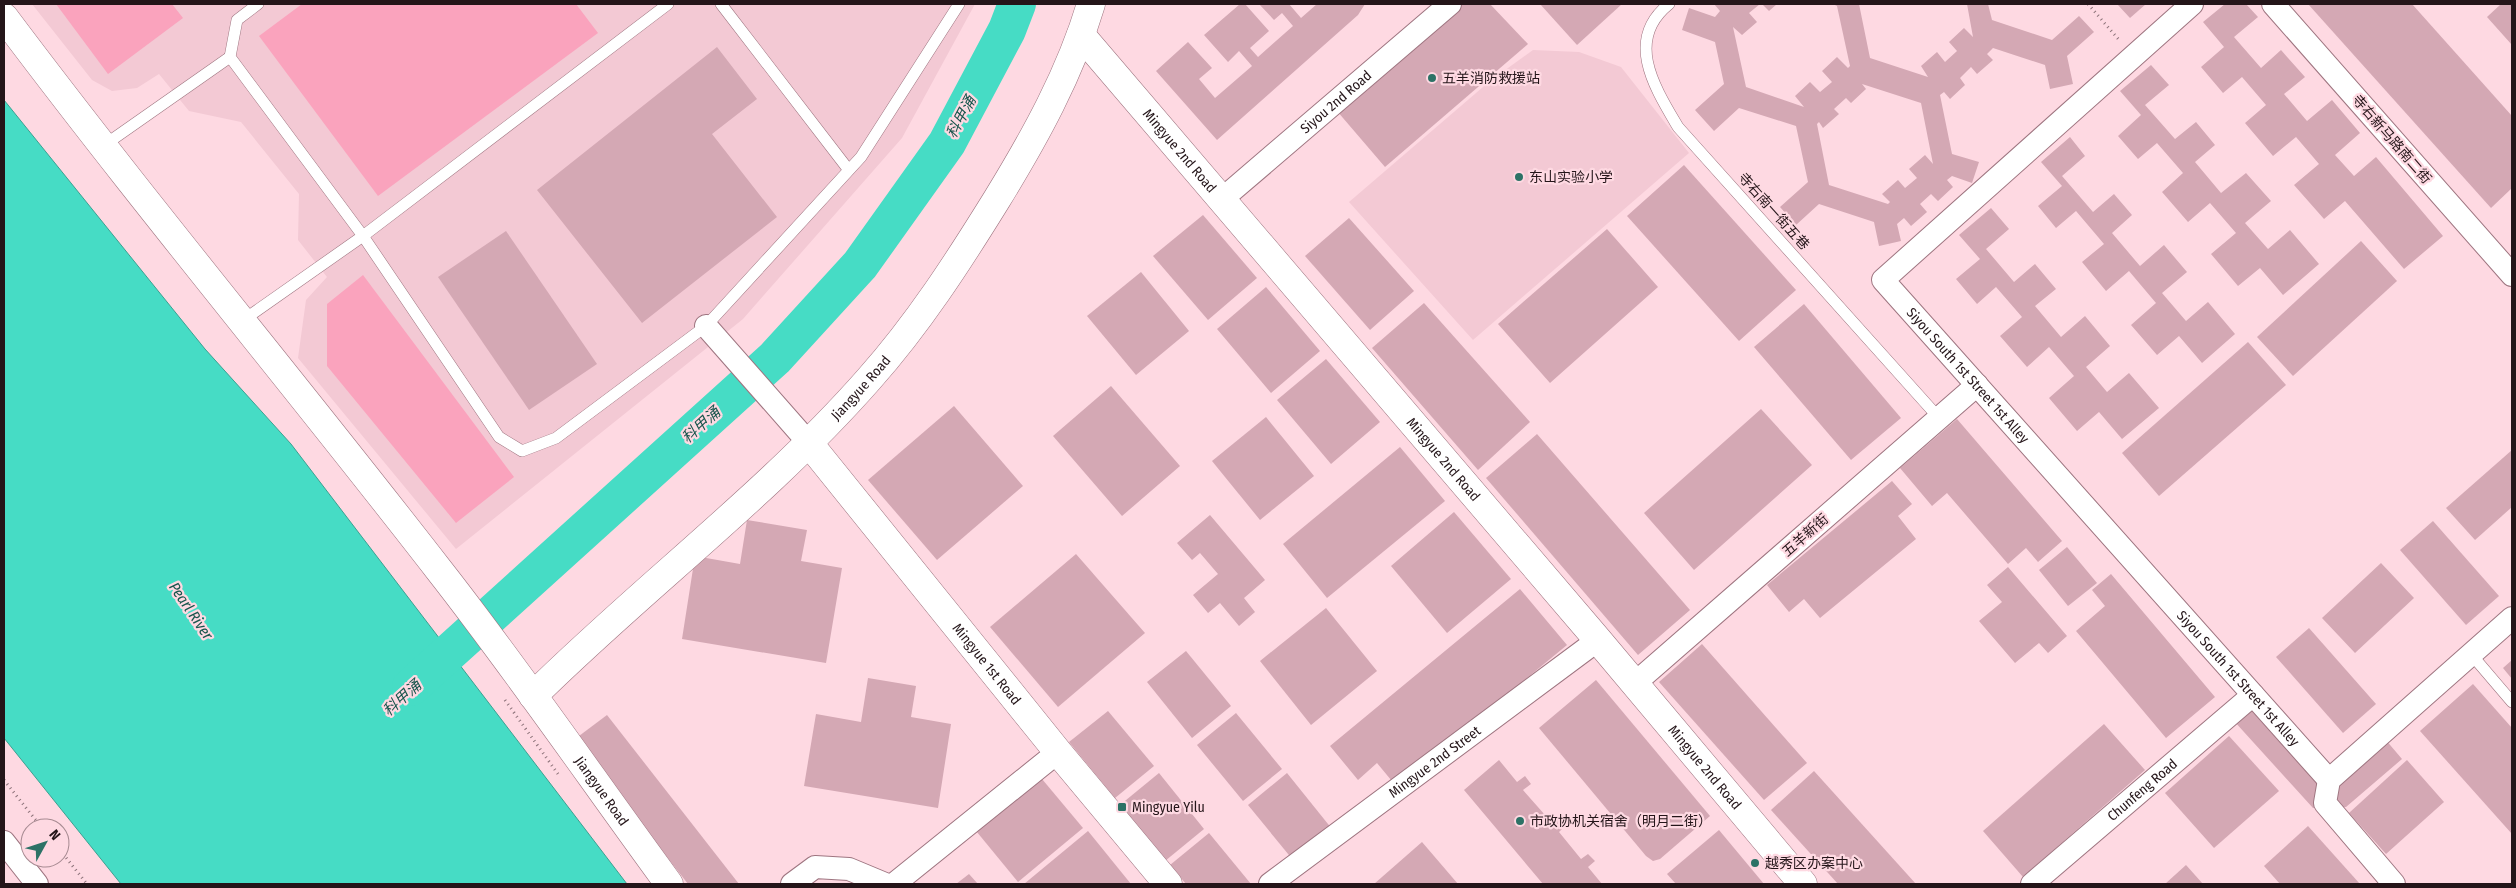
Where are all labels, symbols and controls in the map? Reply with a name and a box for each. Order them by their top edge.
street label: Siyou 2nd Road [1297,67,1375,137]
place label: 五羊消防救援站 [1442,70,1540,87]
marker: 五羊消防救援站 [1426,72,1438,84]
water label: 科甲涌 [942,91,980,141]
street label: 寺右新马路南二街 [2348,91,2435,187]
street label: Mingyue 2nd Road [1139,106,1220,196]
place label: 东山实验小学 [1529,169,1613,186]
street label: 寺右南一街五巷 [1735,169,1813,253]
marker: 东山实验小学 [1513,171,1525,183]
street label: Siyou South 1st Street 1st Alley [1903,304,2033,447]
street label: Jiangyue Road [828,352,894,424]
water label: 科甲涌 [678,402,725,447]
street label: Mingyue 2nd Road [1403,414,1484,505]
street label: 五羊新街 [1779,511,1832,560]
water label: Pearl River [165,579,217,644]
street label: Siyou South 1st Street 1st Alley [2173,607,2303,750]
street label: Mingyue 1st Road [949,620,1024,708]
water label: 科甲涌 [379,675,426,720]
street label: Mingyue 2nd Street [1386,722,1484,802]
street label: Mingyue 2nd Road [1664,722,1745,813]
street label: Jiangyue Road [571,753,632,829]
street label: Chunfeng Road [2104,756,2181,825]
place label: Mingyue Yilu [1132,799,1205,816]
marker: Mingyue Yilu [1116,801,1128,813]
place label: 市政协机关宿舍（明月二街） [1530,813,1712,830]
marker: 市政协机关宿舍（明月二街） [1514,815,1526,827]
north arrow [20,818,70,868]
text: N [45,826,64,844]
place label: 越秀区办案中心 [1765,855,1863,872]
marker: 越秀区办案中心 [1749,857,1761,869]

